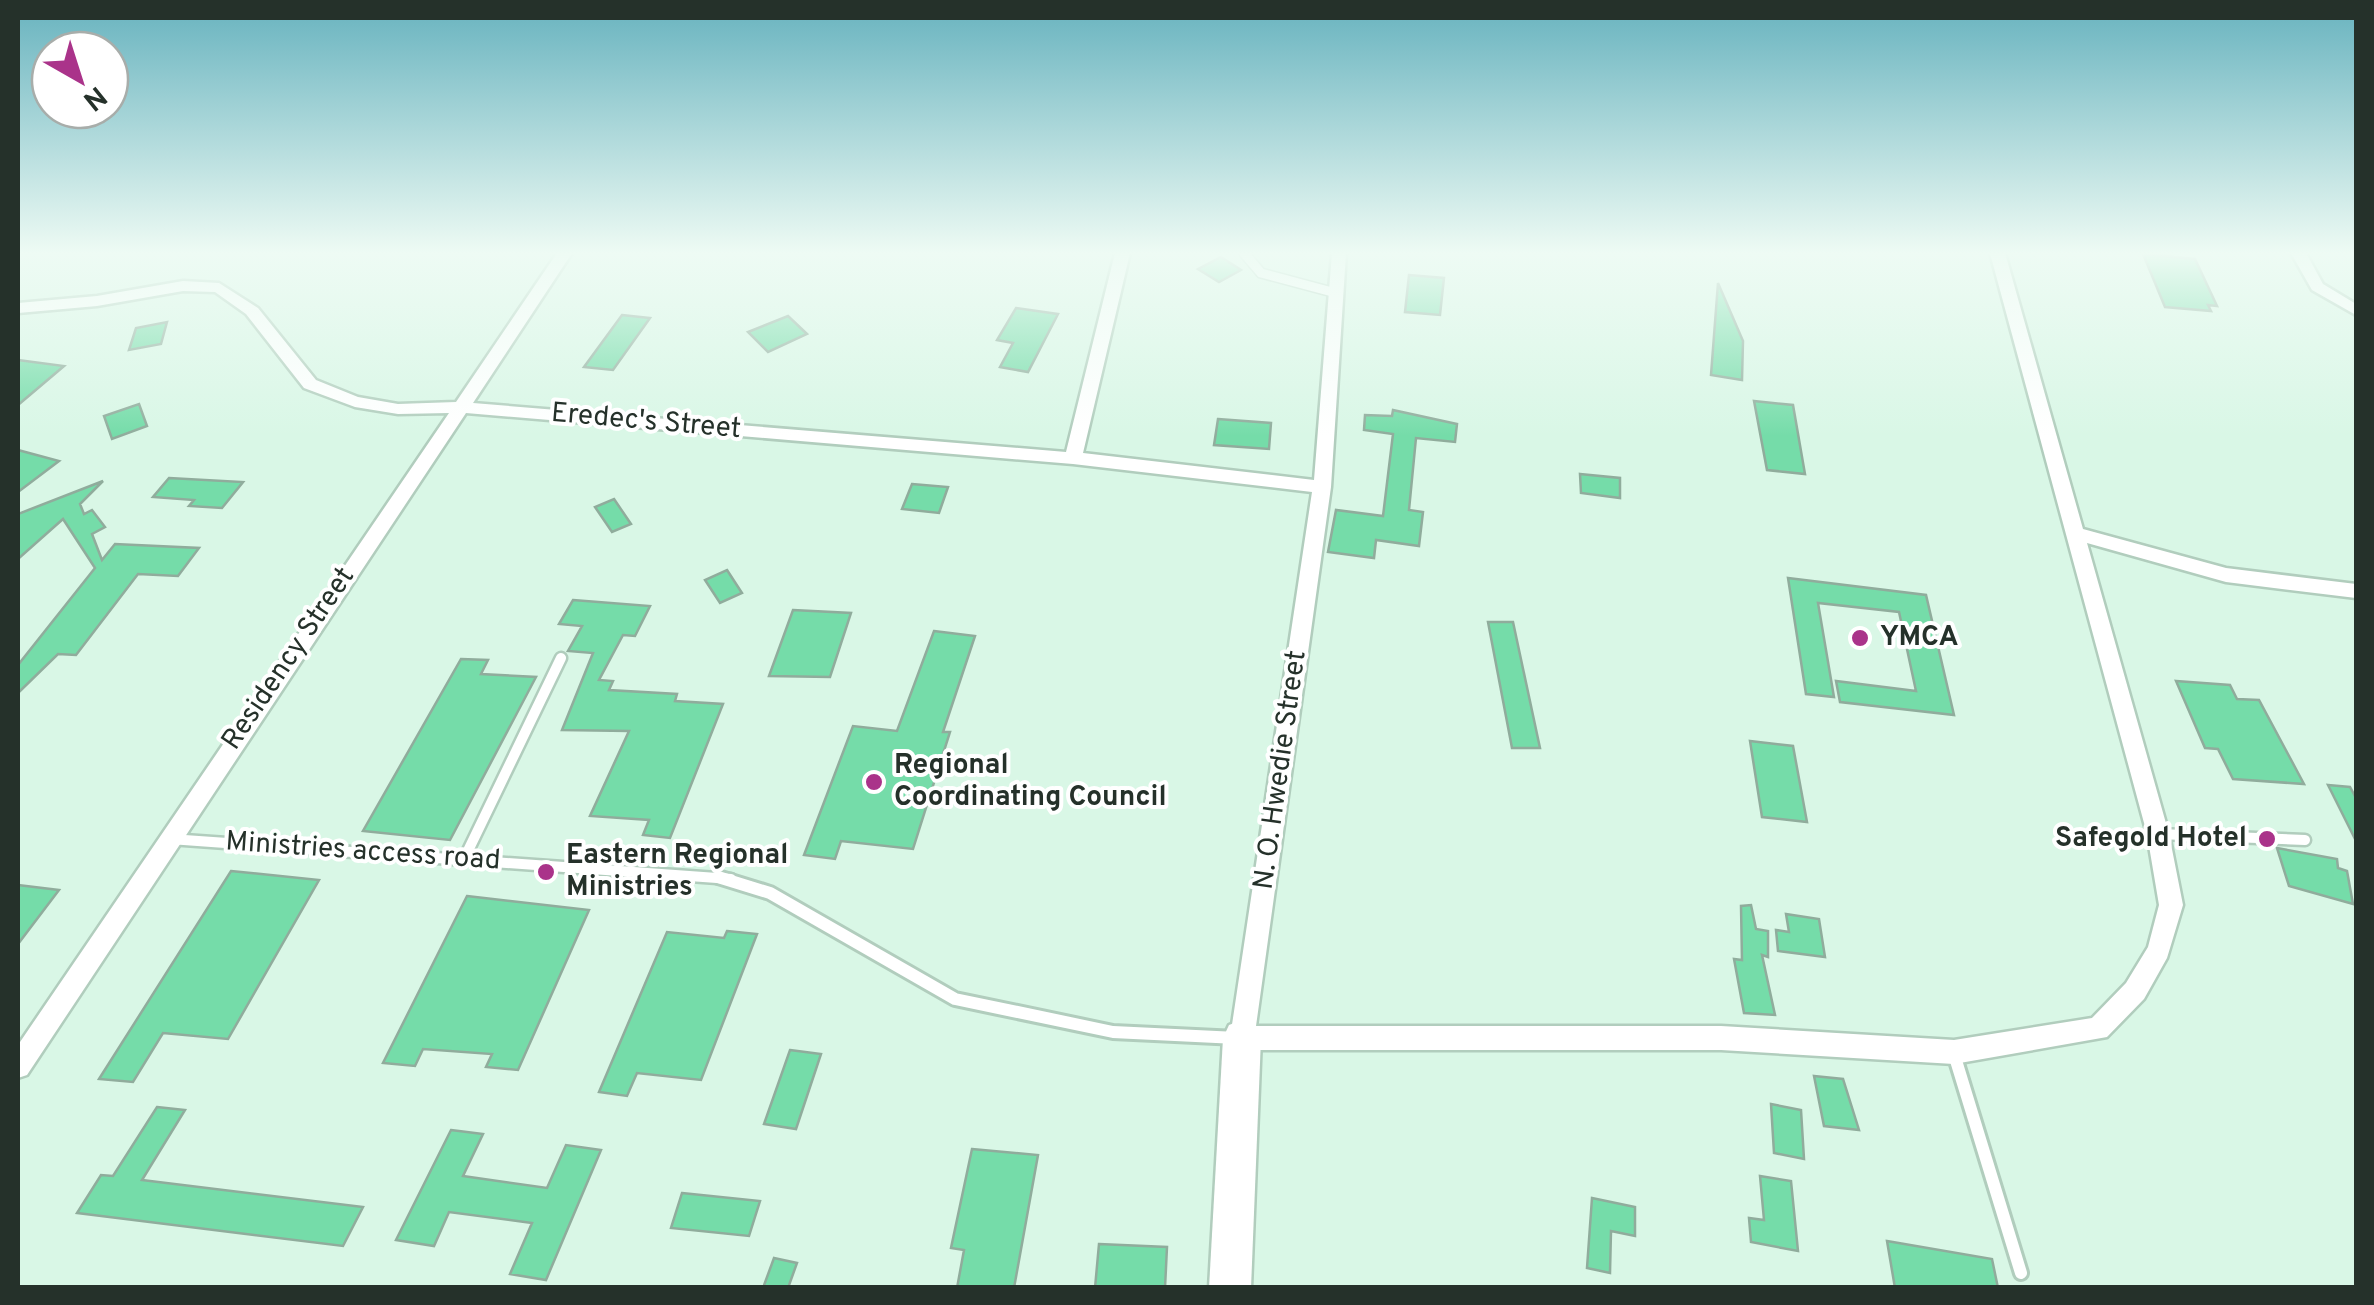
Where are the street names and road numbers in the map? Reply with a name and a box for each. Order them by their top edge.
street label: Eredec's Street [550,396,742,448]
street label: Residency Street [215,561,363,757]
street label: N. O. Hwedie Street [1246,648,1316,892]
street label: Ministries access road [224,824,502,880]

